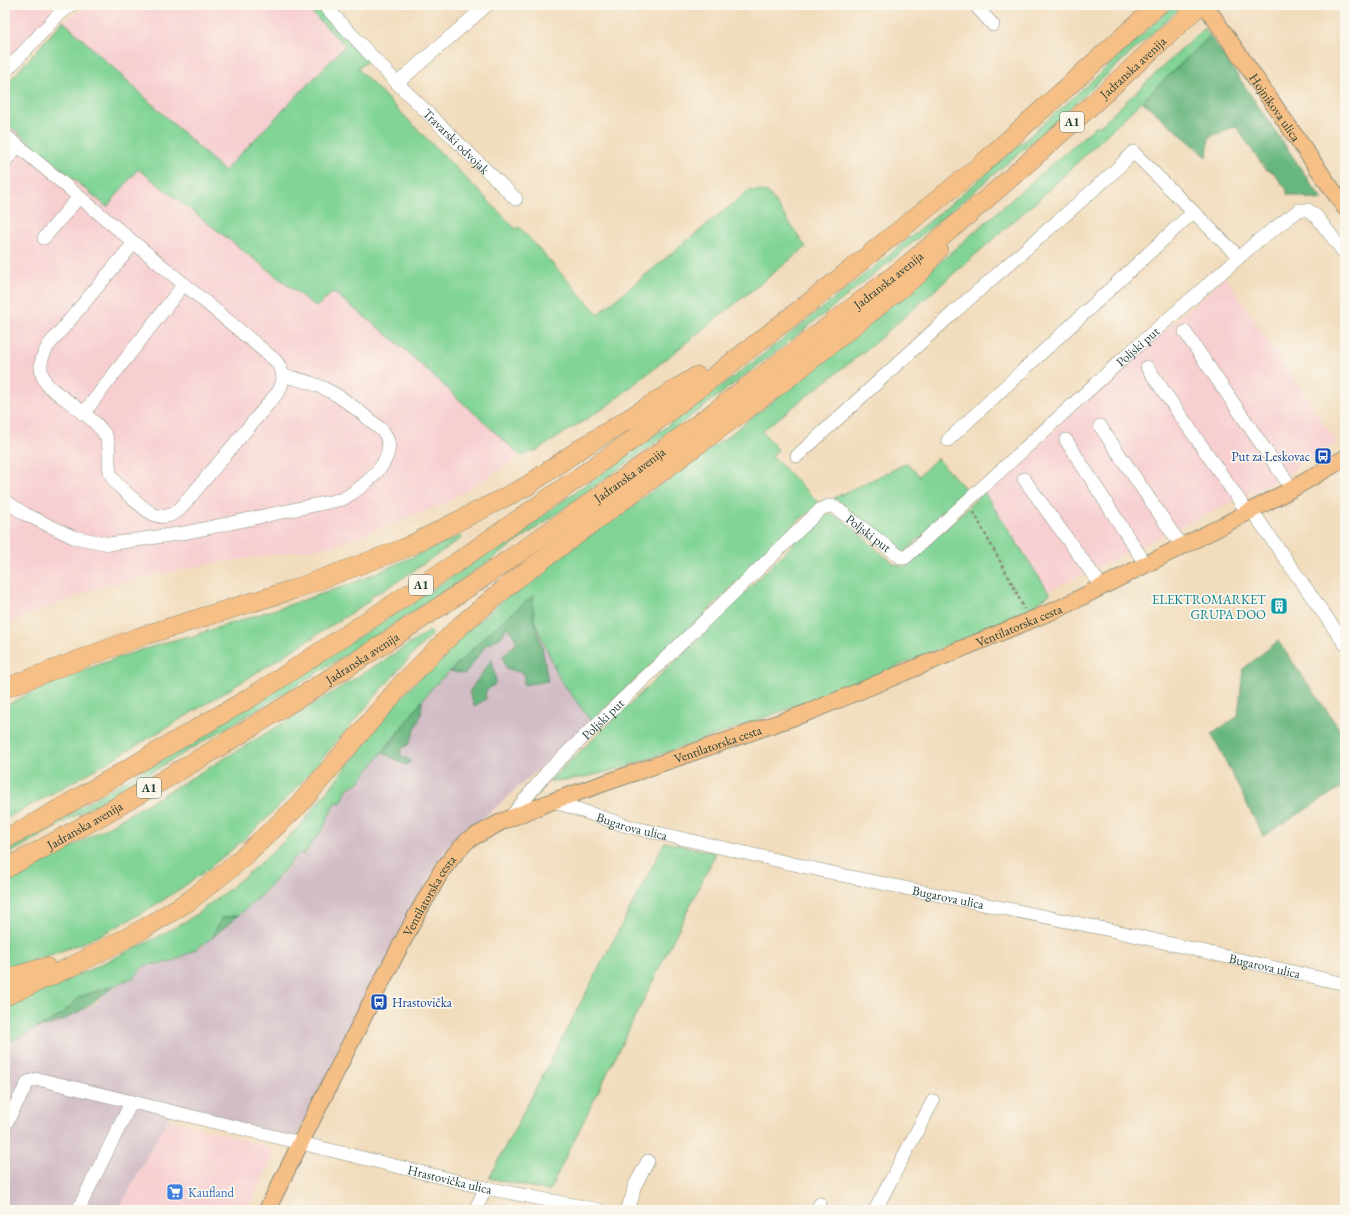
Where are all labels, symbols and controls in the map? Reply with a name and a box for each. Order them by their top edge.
street label: Jadranska avenija [1096,32,1170,103]
street label: Hojnikova ulica [1246,70,1305,145]
street label: Travarski odvojak [419,105,494,178]
road number: A1 [1060,112,1084,132]
street label: Jadranska avenija [849,247,927,314]
street label: Poljski put [1112,323,1163,370]
street label: Jadranska avenija [590,443,669,507]
bus stop icon: Put za Leskovac [1313,446,1333,466]
place label: Put za Leskovac [1231,448,1310,465]
street label: Poljski put [842,510,895,556]
road number: A1 [409,575,433,595]
place label: ELEKTROMARKET GRUPA DOO [1152,591,1266,623]
building icon: ELEKTROMARKET GRUPA DOO [1269,596,1289,616]
street label: Ventilatorska cesta [973,600,1065,651]
street label: Jadranska avenija [321,628,403,689]
street label: Poljski put [578,695,628,743]
street label: Ventilatorska cesta [672,721,764,767]
road number: A1 [137,778,161,798]
street label: Jadranska avenija [43,797,127,854]
street label: Bugarova ulica [594,808,670,844]
street label: Ventilatorska cesta [399,851,460,939]
street label: Bugarova ulica [911,882,986,913]
street label: Bugarova ulica [1227,950,1303,983]
bus stop icon: Hrastovička [369,992,389,1012]
place label: Hrastovička [392,994,453,1011]
street label: Hrastovička ulica [406,1161,494,1198]
supermarket icon: Kaufland [165,1182,185,1202]
place label: Kaufland [188,1184,235,1201]

